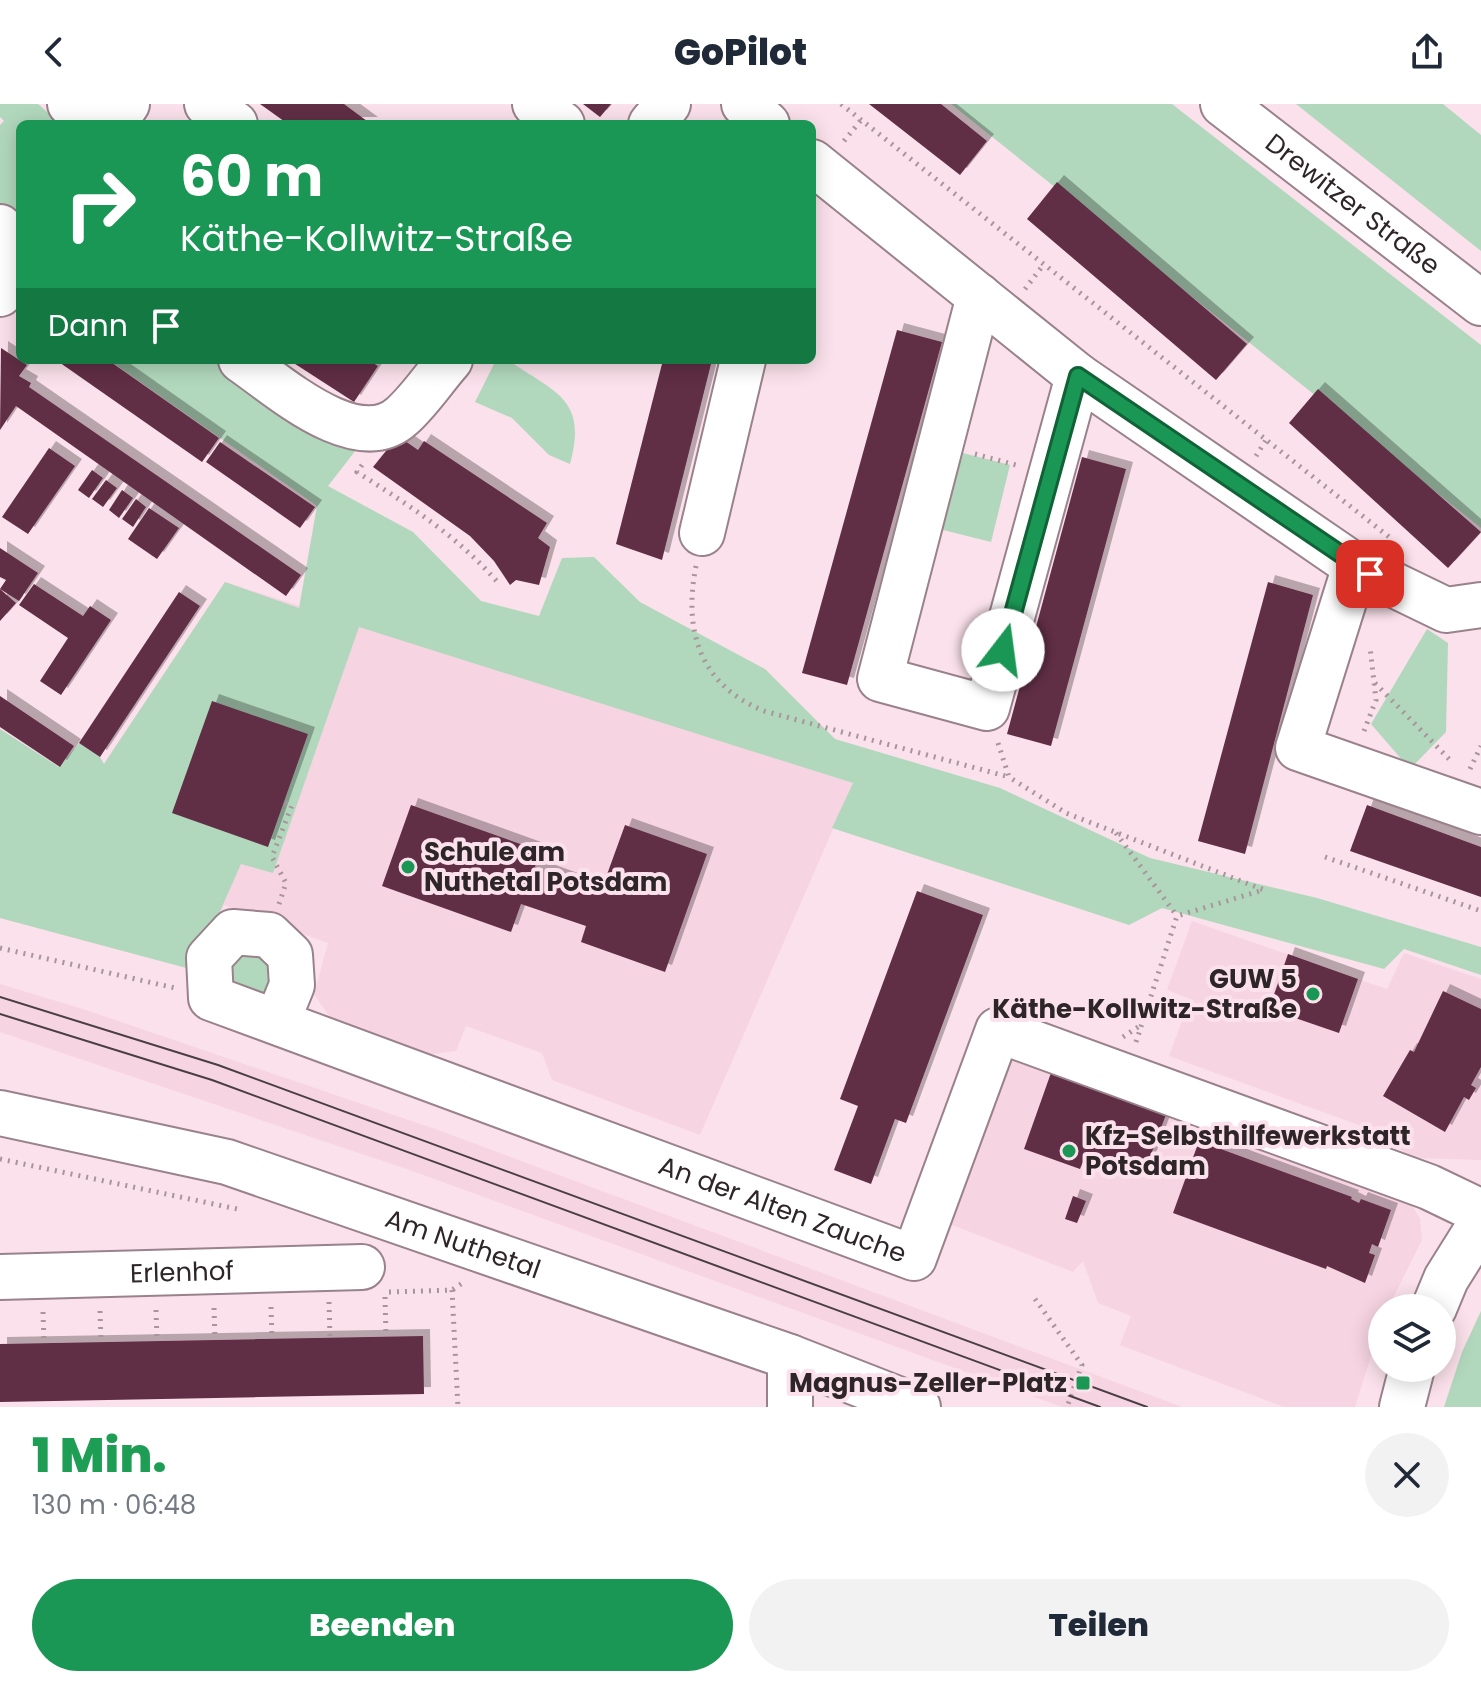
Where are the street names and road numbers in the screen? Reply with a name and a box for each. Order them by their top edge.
street label: Drewitzer Straße [1258,125,1448,283]
street label: An der Alten Zauche [654,1147,911,1272]
street label: Am Nuthetal [381,1200,545,1287]
street label: Erlenhof [129,1253,234,1291]

